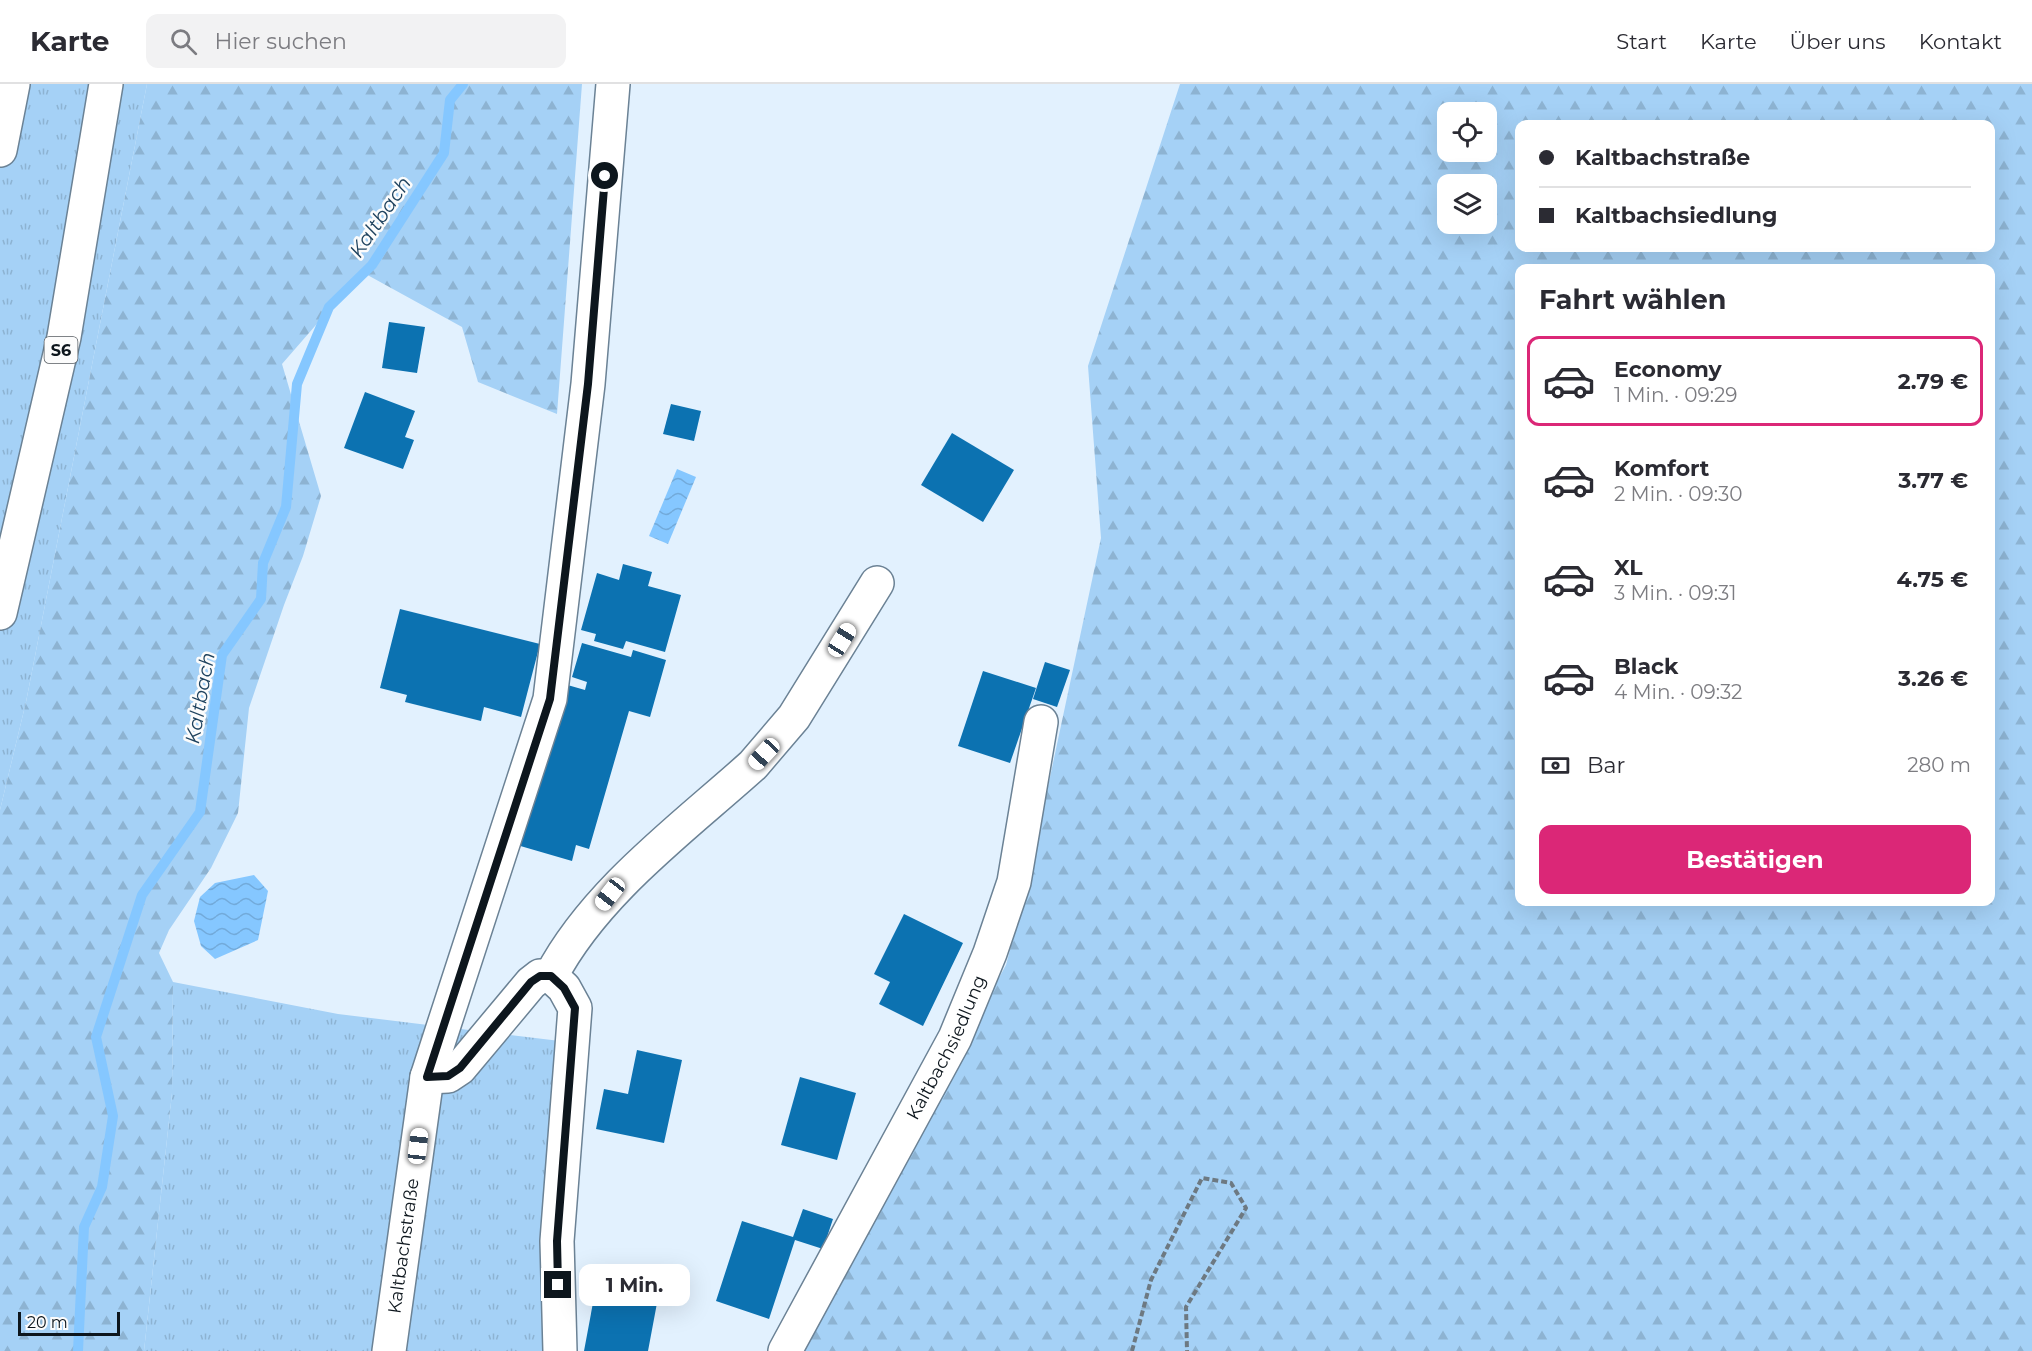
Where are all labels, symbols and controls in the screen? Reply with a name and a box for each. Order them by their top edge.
search box [146,14,566,68]
text: Karte [30,24,110,58]
icon: search [167,25,200,58]
text: Hier suchen [215,28,347,55]
text: Start [1616,29,1667,54]
text: Karte [1700,29,1757,54]
text: Über uns [1790,29,1886,54]
text: Kontakt [1919,29,2002,54]
map controls [1437,102,1497,234]
button: locate [1437,102,1497,162]
text: Kaltbachstraße [1575,144,1750,171]
route start [591,162,618,189]
water label: Kaltbach [344,172,416,262]
button: layers [1437,174,1497,234]
text: Kaltbachsiedlung [1575,202,1777,229]
text: Fahrt wählen [1539,283,1726,316]
road number: S6 [44,337,78,363]
icon: car [1542,354,1596,408]
text: Economy [1614,356,1722,383]
text: 2.79 € [1898,368,1968,395]
text: 1 Min. · 09:29 [1614,383,1737,407]
icon: car [1542,453,1596,507]
text: Komfort [1614,455,1709,482]
text: 3.77 € [1898,467,1968,494]
text: 2 Min. · 09:30 [1614,482,1743,506]
icon: car [1542,552,1596,606]
text: XL [1614,554,1643,581]
text: 4.75 € [1897,566,1968,593]
text: 3 Min. · 09:31 [1614,581,1736,605]
car [825,620,859,660]
water label: Kaltbach [180,650,220,746]
icon: car [1542,651,1596,705]
text: Black [1614,653,1678,680]
text: 3.26 € [1898,665,1968,692]
text: 4 Min. · 09:32 [1614,680,1742,704]
car [745,735,783,773]
icon: cash [1539,749,1572,782]
text: Bar [1587,752,1625,779]
text: 280 m [1907,753,1971,777]
button: Bestätigen [1539,825,1971,894]
car [592,874,628,914]
street label: Kaltbachsiedlung [902,972,991,1124]
car [407,1127,429,1165]
street label: Kaltbachstraße [383,1177,424,1315]
callout: 1 Min. [579,1264,690,1306]
route end [544,1271,571,1298]
text: 1 Min. [606,1273,663,1297]
scale bar [18,1309,120,1336]
text: 20 m [27,1313,68,1332]

